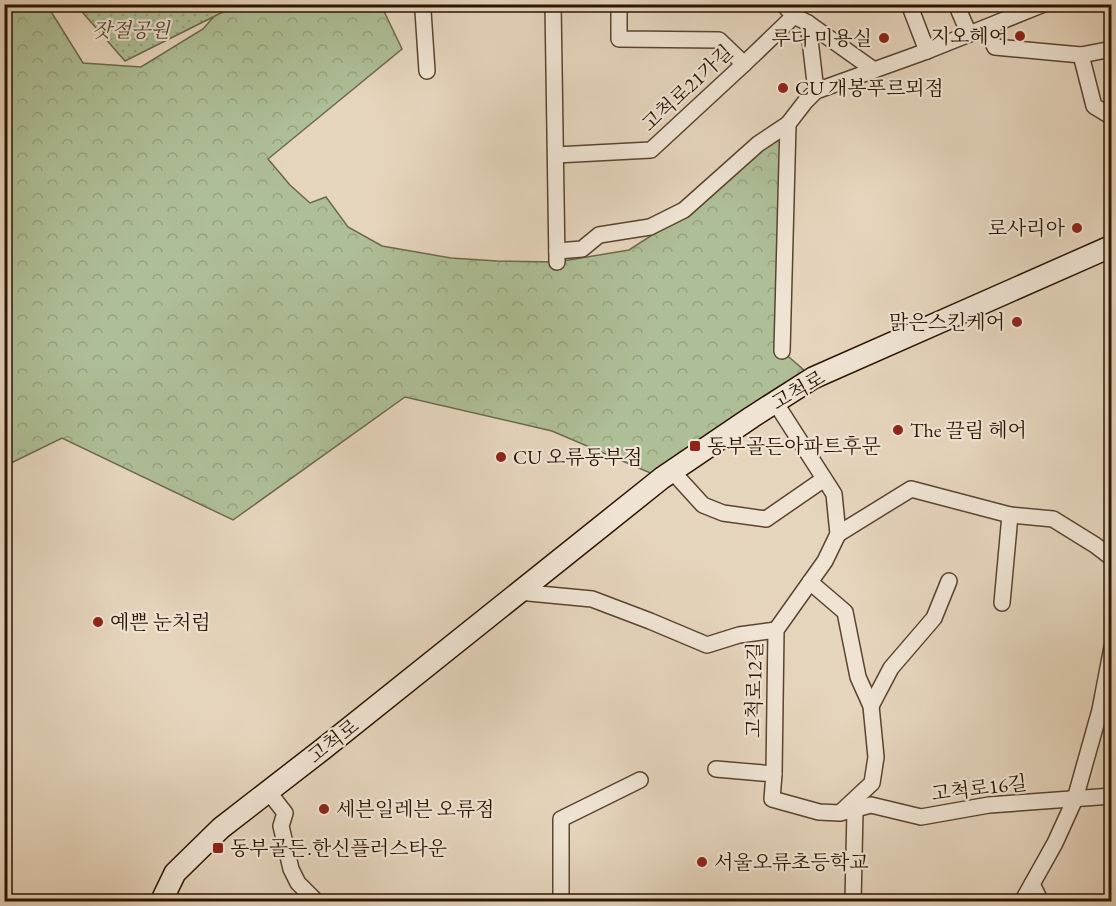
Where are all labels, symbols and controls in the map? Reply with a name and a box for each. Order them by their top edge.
park label: 잣절공원 [92,17,171,43]
place label: 지오헤어 [931,23,1008,49]
place label: 루다 미용실 [771,25,872,51]
marker: 지오헤어 [1013,29,1027,43]
marker: 루다 미용실 [877,31,891,45]
street label: 고척로21가길 [636,39,738,137]
place label: CU 개봉푸르뫼점 [795,75,944,101]
marker: CU 개봉푸르뫼점 [776,81,790,95]
place label: 로사리아 [988,215,1066,241]
marker: 로사리아 [1070,221,1084,235]
place label: 맑은스킨케어 [889,309,1005,335]
marker: 맑은스킨케어 [1010,315,1024,329]
street label: 고척로 [766,364,830,416]
place label: The 끌림 헤어 [910,417,1027,443]
marker: The 끌림 헤어 [891,423,905,437]
place label: 동부골든아파트후문 [707,433,881,459]
marker: 동부골든아파트후문 [688,439,702,453]
place label: CU 오류동부점 [513,444,643,470]
marker: CU 오류동부점 [494,450,508,464]
place label: 예쁜 눈처럼 [110,609,211,635]
marker: 예쁜 눈처럼 [91,615,105,629]
street label: 고척로12길 [740,642,768,738]
street label: 고척로 [302,713,364,769]
street label: 고척로16길 [930,769,1028,807]
place label: 세븐일레븐 오류점 [336,796,495,822]
marker: 세븐일레븐 오류점 [317,802,331,816]
place label: 동부골든.한신플러스타운 [230,835,447,861]
marker: 동부골든.한신플러스타운 [211,841,225,855]
place label: 서울오류초등학교 [714,849,869,875]
marker: 서울오류초등학교 [695,855,709,869]

